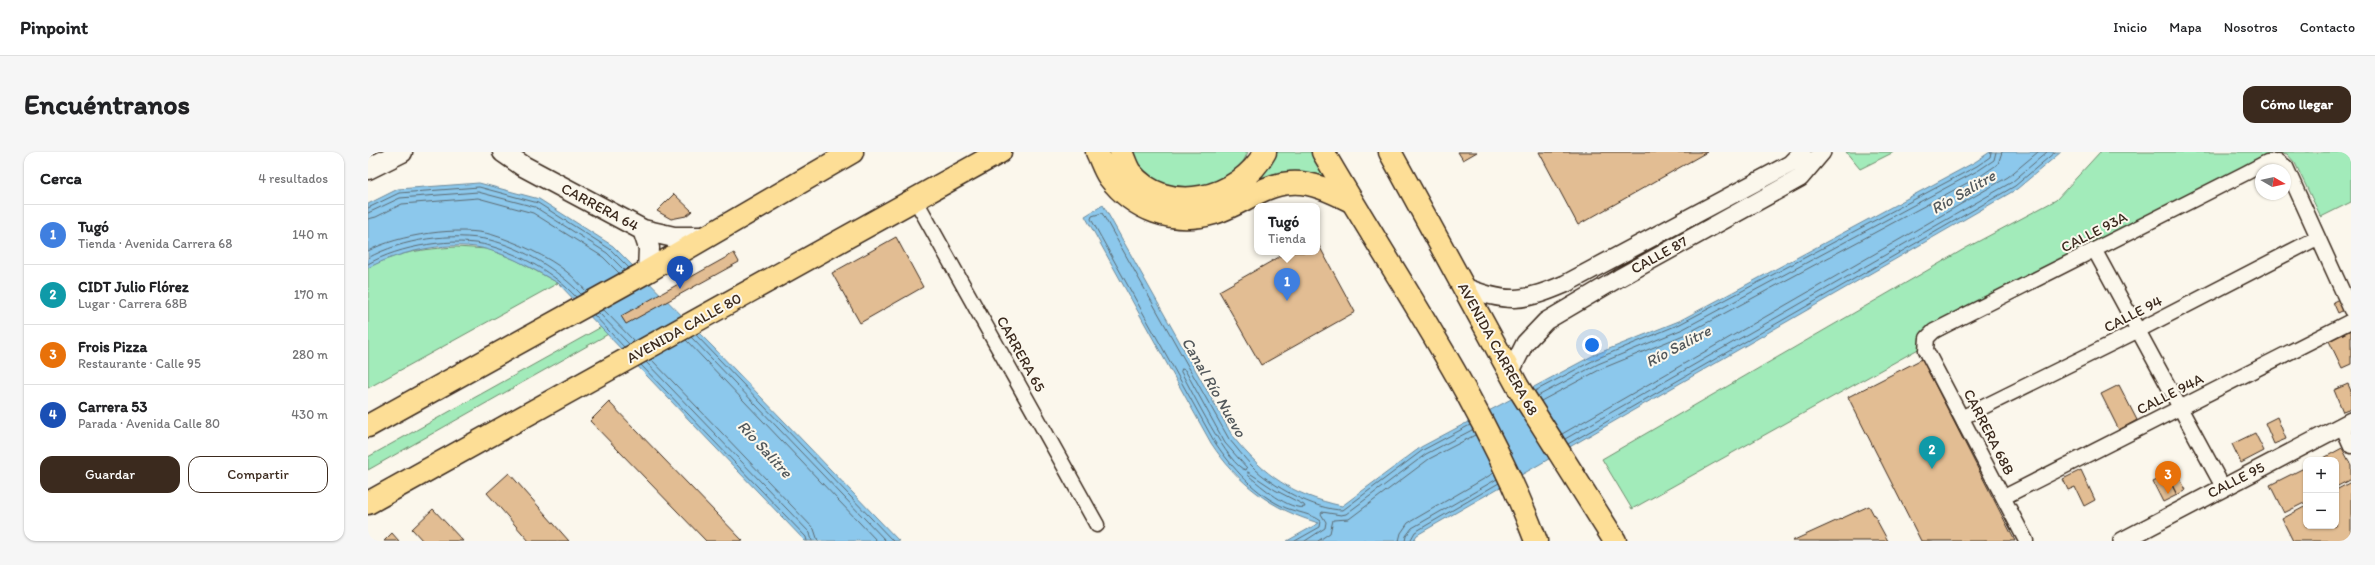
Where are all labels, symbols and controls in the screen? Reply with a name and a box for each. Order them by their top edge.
text: Pinpoint [20,16,88,39]
text: Inicio [2113,19,2147,36]
text: Mapa [2169,19,2202,36]
text: Nosotros [2224,19,2278,36]
text: Contacto [2300,19,2355,36]
button: Cómo llegar [2243,86,2351,123]
text: Encuéntranos [24,87,190,121]
north arrow [2255,164,2291,200]
water label: Río Salitre [1928,165,2000,218]
text: Cerca [40,168,82,188]
text: 4 resultados [258,171,328,186]
street label: CARRERA 64 [558,179,642,235]
popup [1254,203,1320,255]
street label: CALLE 93A [2058,208,2130,256]
text: Tugó [1268,213,1299,231]
text: Tugó [78,218,109,236]
text: 1 [50,227,56,242]
text: 140 m [292,227,328,242]
text: Tienda [1268,231,1306,246]
street label: CALLE 87 [1628,232,1691,278]
text: Tienda · Avenida Carrera 68 [78,236,232,251]
pin: 4 [667,256,693,289]
pin: 1 [1274,268,1300,301]
text: CIDT Julio Flórez [78,278,189,296]
street label: AVENIDA CARRERA 68 [1454,279,1542,419]
text: 2 [50,287,56,302]
text: 170 m [294,287,328,302]
street label: AVENIDA CALLE 80 [623,289,745,367]
street label: CALLE 94 [2101,292,2165,336]
text: Lugar · Carrera 68B [78,296,187,311]
street label: CARRERA 65 [993,313,1049,395]
water label: Río Salitre [1642,320,1715,371]
water label: Canal Río Nuevo [1178,334,1251,441]
your location [1582,335,1602,355]
text: Frois Pizza [78,338,147,356]
text: 3 [49,347,57,362]
text: 280 m [292,347,328,362]
text: Restaurante · Calle 95 [78,356,201,371]
street label: CALLE 94A [2134,369,2207,419]
street label: CARRERA 68B [1960,386,2018,478]
text: Carrera 53 [78,398,147,416]
text: 4 [49,407,57,422]
text: 430 m [291,407,328,422]
text: Parada · Avenida Calle 80 [78,416,220,431]
water label: Río Salitre [734,417,797,482]
pin: 2 [1919,436,1945,469]
button: Guardar [40,456,180,493]
button: Compartir [188,456,328,493]
map controls [2303,457,2339,529]
button: + [2303,457,2339,493]
street label: CALLE 95 [2204,458,2268,502]
pin: 3 [2155,461,2181,494]
button: − [2303,493,2339,529]

